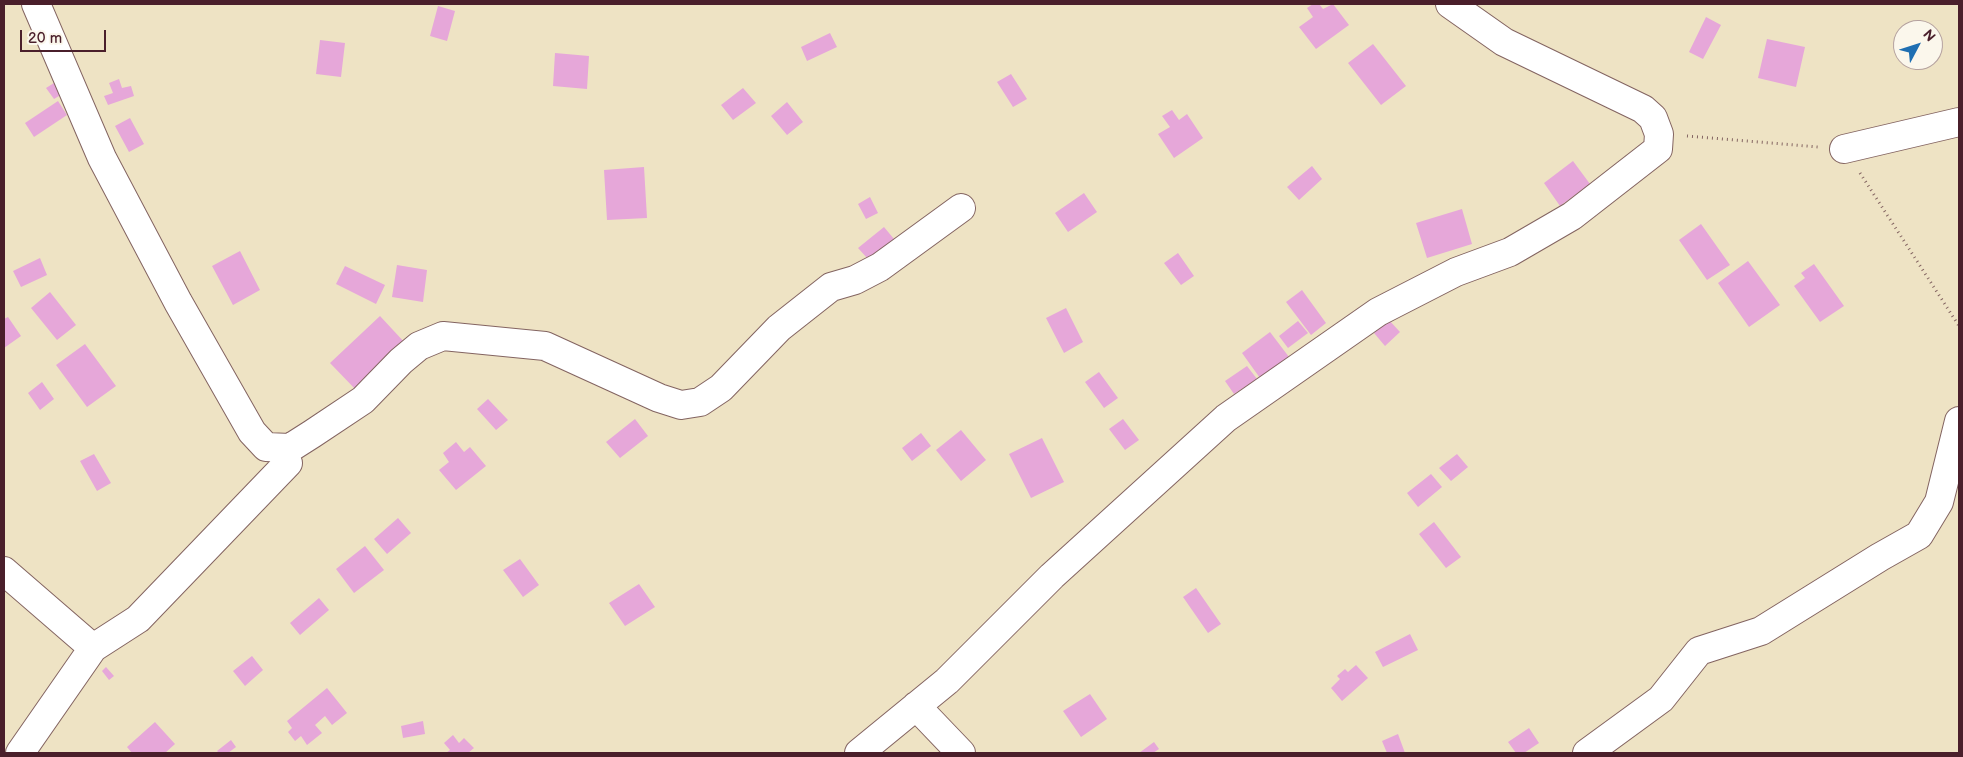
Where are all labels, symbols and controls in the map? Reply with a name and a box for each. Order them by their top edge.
scale bar [22,20,109,52]
north arrow [1893,20,1943,70]
text: N [1919,26,1939,45]
text: 20 m [28,29,62,48]

